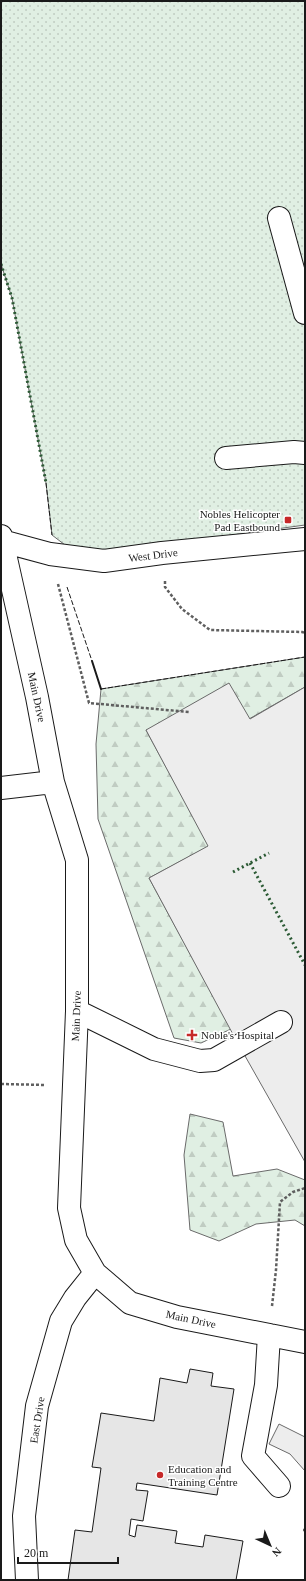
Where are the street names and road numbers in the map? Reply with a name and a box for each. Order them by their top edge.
street label: West Drive [128,546,178,564]
street label: Main Drive [26,671,48,723]
street label: Main Drive [69,990,83,1042]
street label: Main Drive [165,1308,217,1330]
street label: East Drive [27,1396,47,1444]

